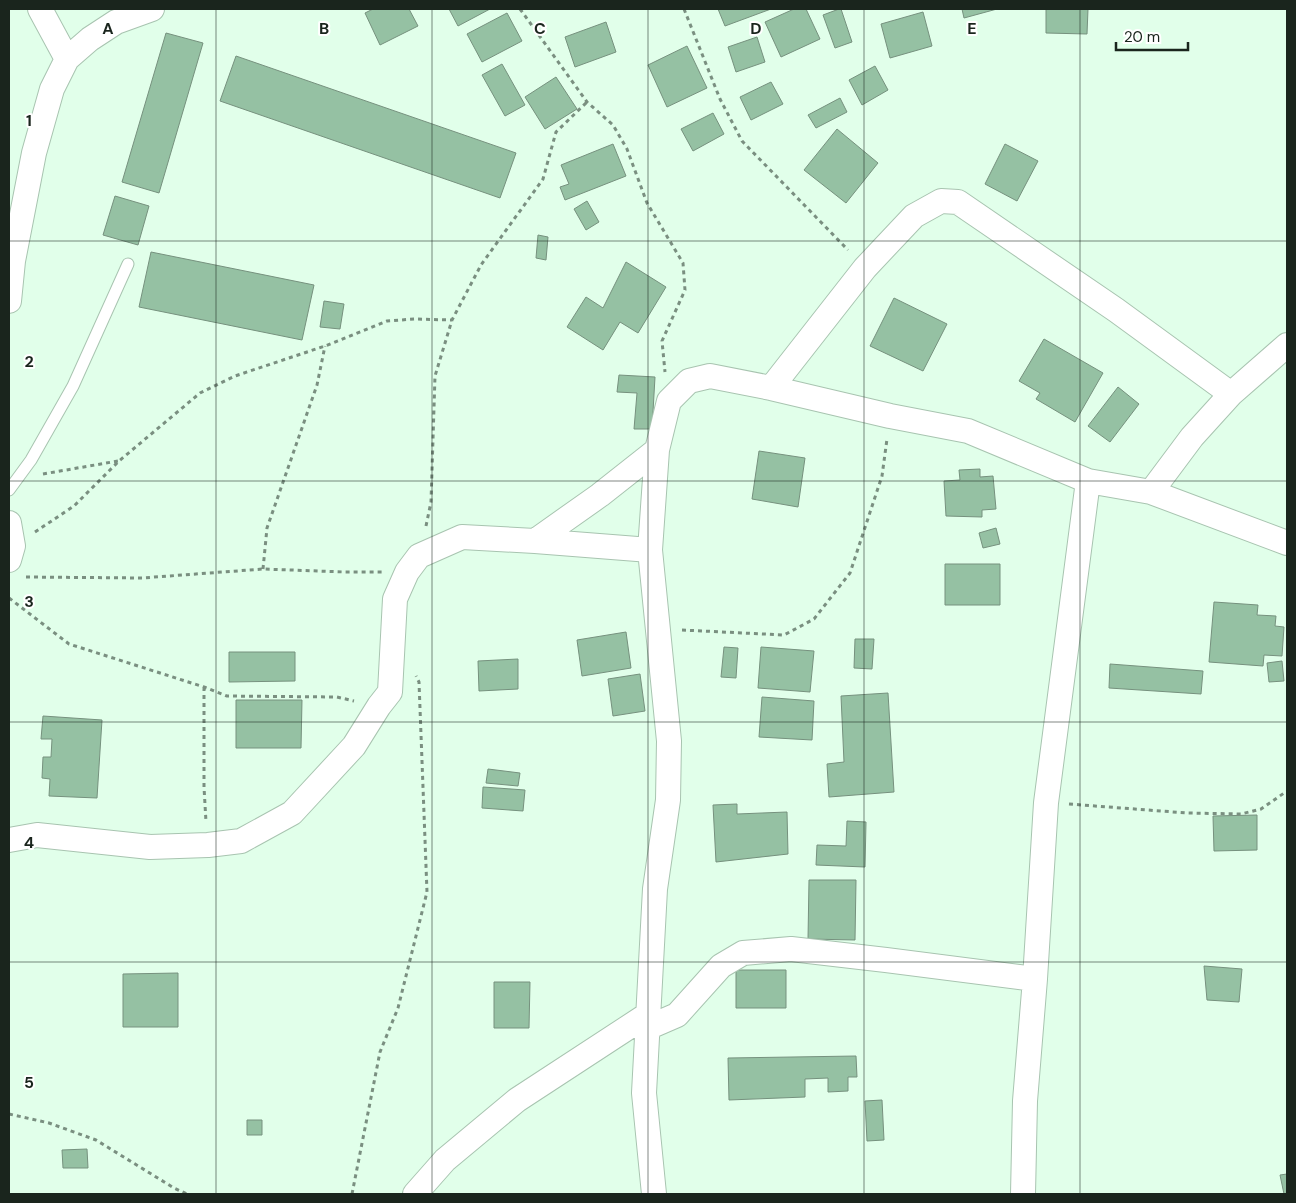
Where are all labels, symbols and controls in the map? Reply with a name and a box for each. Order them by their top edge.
text: A [102,18,114,39]
text: B [319,18,329,39]
text: C [534,18,546,39]
text: D [750,18,762,39]
text: E [967,18,977,39]
scale bar [1116,20,1188,52]
text: 20 m [1124,27,1160,47]
text: 1 [26,110,32,131]
text: 2 [24,351,34,372]
text: 3 [24,591,34,612]
text: 4 [24,832,34,853]
text: 5 [24,1072,34,1093]

